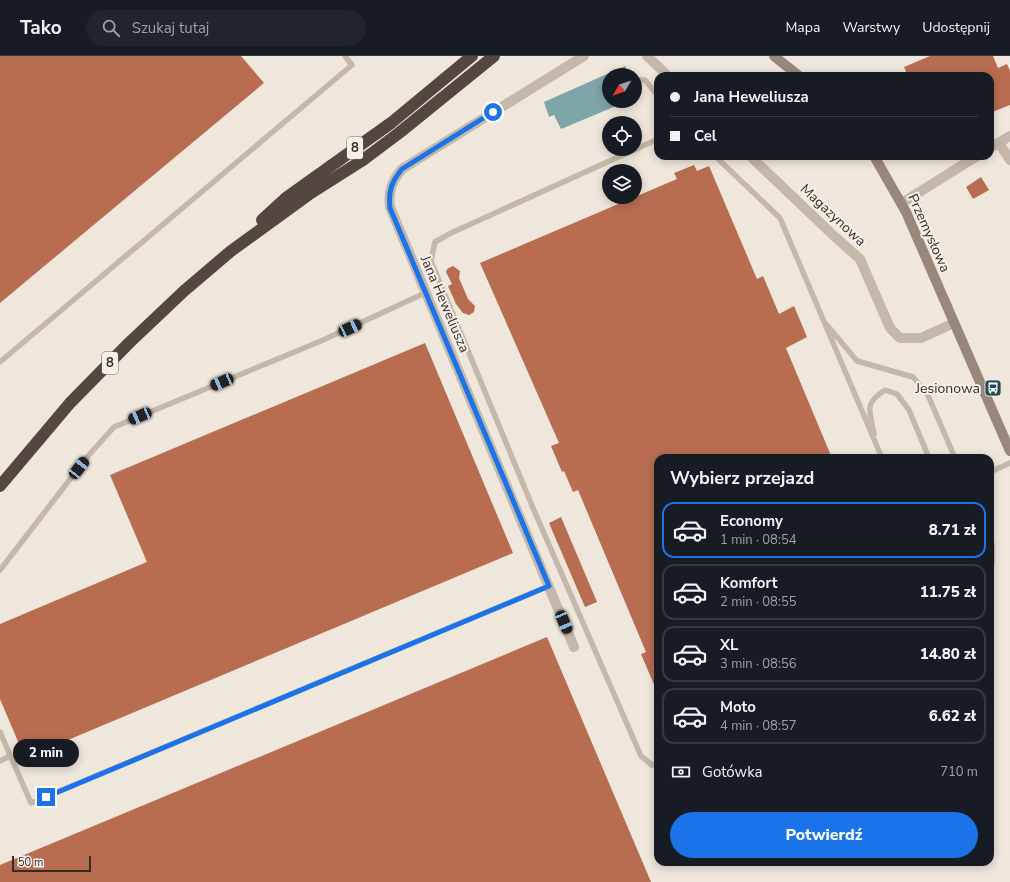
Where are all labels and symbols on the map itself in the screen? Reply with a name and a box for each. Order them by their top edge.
north arrow [602,68,642,108]
route start [484,103,502,121]
road number: 8 [347,137,363,159]
street label: Magazynowa [796,180,870,250]
street label: Przemysłowa [903,191,955,275]
street label: Jana Heweliusza [416,252,474,355]
car [337,317,363,339]
road number: 8 [102,352,118,374]
car [209,372,235,392]
bus stop icon: Jesionowa [983,378,1003,398]
place label: Jesionowa [915,379,980,398]
car [127,406,153,426]
car [67,455,91,481]
car [554,609,574,635]
callout: 2 min [13,739,79,767]
route end [37,788,55,806]
scale bar [12,854,91,873]

